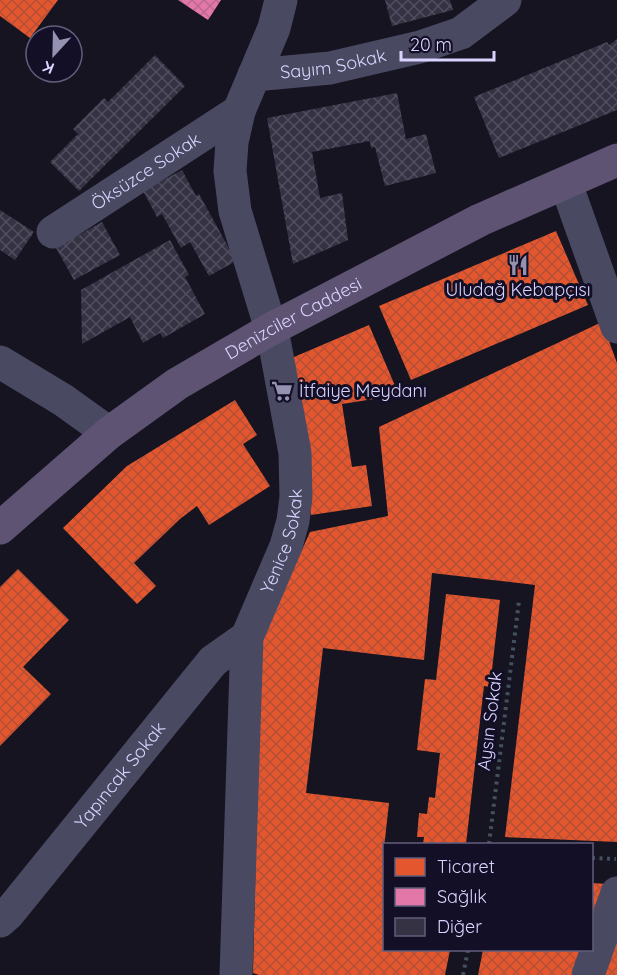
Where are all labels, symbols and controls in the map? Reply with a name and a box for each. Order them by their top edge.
north arrow [24,24,84,84]
scale bar [401,24,494,62]
text: 20 m [410,33,452,56]
street label: Sayım Sokak [279,43,388,84]
text: K [40,57,57,79]
street label: Öksüzce Sokak [87,127,205,215]
restaurant icon: Uludağ Kebapçısı [506,253,530,277]
street label: Denizciler Caddesi [221,272,365,364]
place label: Uludağ Kebapçısı [445,278,591,301]
supermarket icon: İtfaiye Meydanı [270,379,294,403]
place label: İtfaiye Meydanı [299,379,427,402]
street label: Yenice Sokak [255,488,307,597]
street label: Aysın Sokak [472,670,507,772]
street label: Yapıncak Sokak [70,717,170,833]
legend [383,843,593,951]
text: Ticaret [437,855,495,878]
text: Sağlık [437,885,487,908]
text: Diğer [437,915,482,938]

